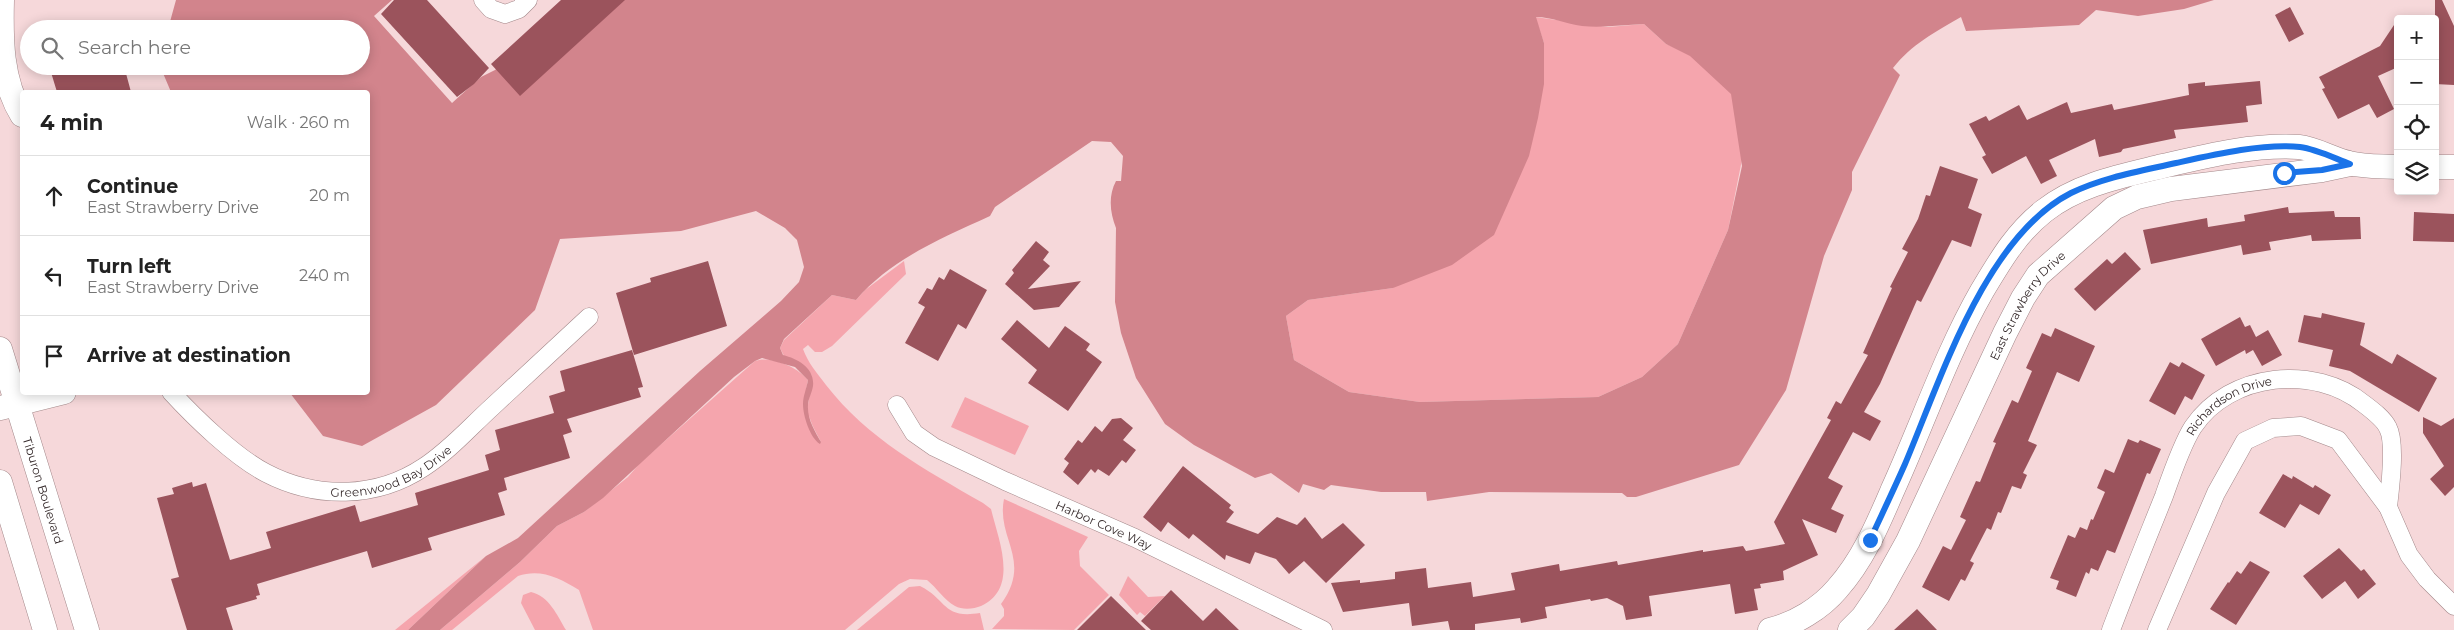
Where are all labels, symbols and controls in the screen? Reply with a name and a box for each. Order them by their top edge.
map controls [2394,15,2439,195]
button: + [2394,15,2439,60]
search box [20,20,370,75]
icon: search [38,34,66,62]
text: Search here [78,36,191,59]
button: − [2394,60,2439,105]
button: locate [2394,105,2439,150]
text: 4 min [40,110,103,135]
text: Walk · 260 m [247,113,350,132]
button: layers [2394,150,2439,195]
route start [2273,162,2296,185]
text: Continue [87,175,178,198]
icon: ahead [40,182,68,210]
text: 20 m [309,186,350,205]
text: East Strawberry Drive [87,198,259,217]
street label: East Strawberry Drive [1986,247,2068,362]
text: Turn left [87,255,172,278]
icon: left [40,262,68,290]
text: 240 m [299,266,350,285]
text: East Strawberry Drive [87,278,259,297]
icon: arrive [40,342,68,370]
text: Arrive at destination [87,344,291,367]
street label: Richardson Drive [2182,373,2273,438]
street label: Tiburon Boulevard [20,435,67,546]
street label: Greenwood Bay Drive [330,442,454,499]
street label: Harbor Cove Way [1054,497,1155,553]
route end [1859,529,1882,552]

